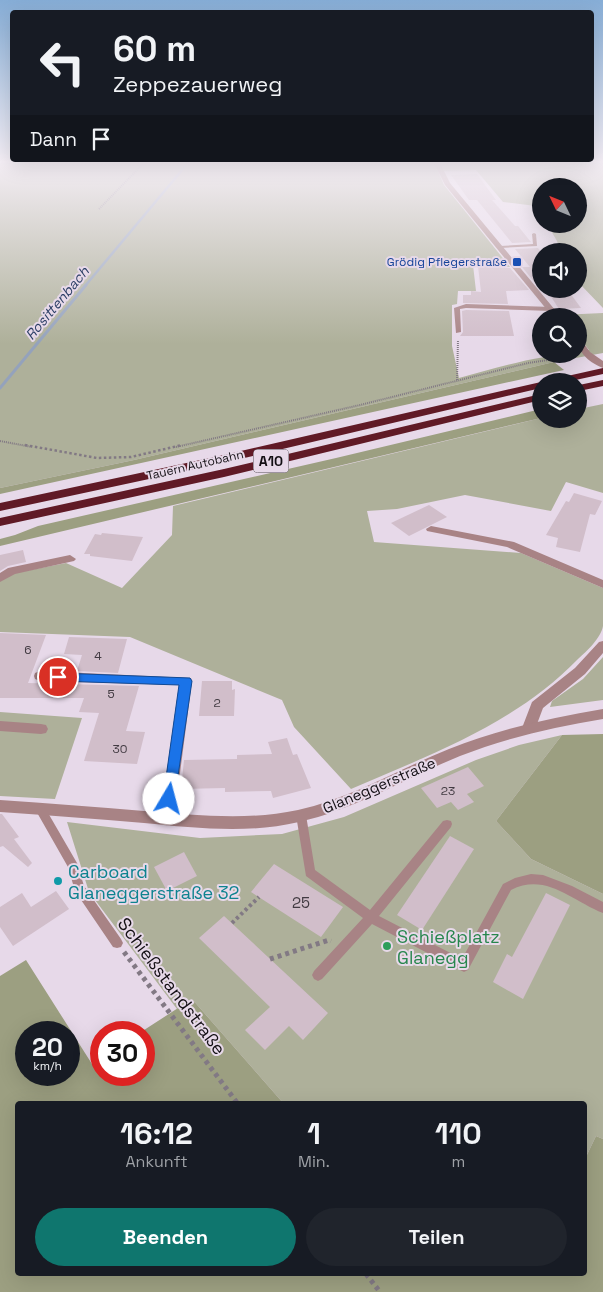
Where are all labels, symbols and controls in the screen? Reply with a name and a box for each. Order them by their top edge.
text: 60 m [113,27,196,71]
icon: left [30,30,95,95]
text: Zeppezauerweg [113,70,282,98]
icon: arrive [87,125,115,153]
text: Dann [30,127,77,152]
north arrow [532,178,588,232]
map controls [532,178,587,428]
button: sound [532,243,587,298]
place label: Grödig Pflegerstraße [387,254,507,270]
marker: Grödig Pflegerstraße [511,256,523,268]
water label: Rosittenbach [21,262,93,343]
button: search [532,308,587,363]
button: layers [532,373,587,428]
street label: Tauern Autobahn [145,446,245,484]
road number: A10 [254,450,288,472]
house number: 6 [24,642,32,658]
house number: 4 [94,648,102,664]
pin [37,656,79,698]
icon: arrive [44,663,72,691]
house number: 5 [107,686,115,702]
house number: 2 [213,695,221,711]
house number: 30 [113,741,127,757]
street label: Glaneggerstraße [320,753,438,817]
position arrow [142,772,194,824]
house number: 23 [441,783,455,799]
place label: Carboard Glaneggerstraße 32 [68,860,239,904]
marker: Carboard Glaneggerstraße 32 [52,875,64,887]
house number: 25 [292,893,310,912]
street label: Schießstandstraße [113,913,231,1059]
place label: Schießplatz Glanegg [397,925,500,969]
marker: Schießplatz Glanegg [381,940,393,952]
speed limit sign: 30 [90,1021,155,1086]
text: 20 [32,1031,63,1063]
text: km/h [33,1058,62,1074]
text: 16:12 [120,1114,193,1153]
text: 1 [307,1114,321,1153]
text: 110 [435,1114,482,1153]
text: Ankunft [126,1151,188,1172]
text: Min. [298,1151,330,1172]
text: m [451,1151,465,1172]
button: Beenden [35,1208,296,1266]
button: Teilen [306,1208,567,1266]

